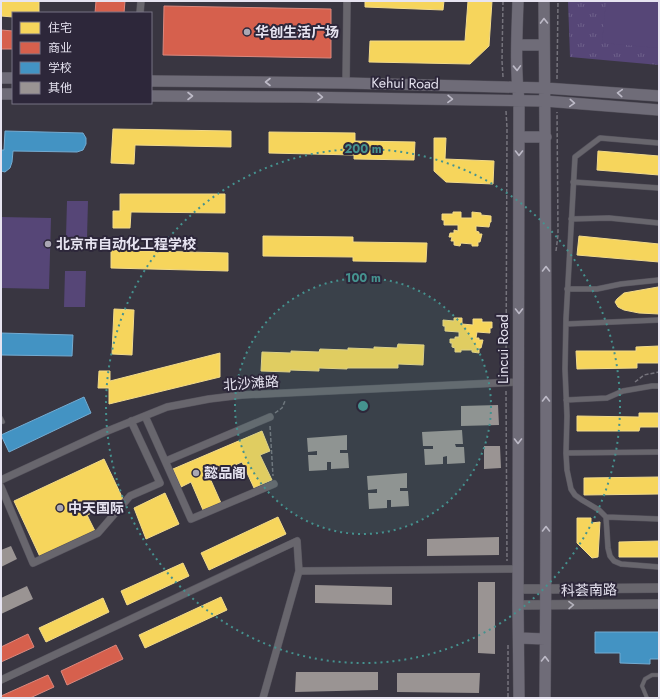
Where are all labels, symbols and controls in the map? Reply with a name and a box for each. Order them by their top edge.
legend [12,12,152,104]
one-way arrow [540,18,548,24]
text: 住宅 [48,19,72,37]
place label: 华创生活广场 [255,22,339,42]
marker: 华创生活广场 [242,27,252,37]
text: 商业 [48,39,72,57]
text: 学校 [48,59,72,77]
one-way arrow [512,65,521,71]
street label: Kehui Road [371,72,439,94]
one-way arrow [265,78,271,86]
text: 其他 [48,79,72,97]
one-way arrow [617,89,623,98]
one-way arrow [187,92,193,100]
one-way arrow [317,93,323,101]
one-way arrow [447,95,453,103]
one-way arrow [569,99,575,108]
text: 200 m [344,140,382,158]
one-way arrow [515,150,523,156]
place label: 北京市自动化工程学校 [56,234,196,254]
marker: 北京市自动化工程学校 [43,239,53,249]
one-way arrow [542,266,550,272]
text: 100 m [345,269,381,287]
one-way arrow [514,308,523,314]
street label: Lincui Road [493,314,513,384]
street label: 北沙滩路 [222,371,280,395]
one-way arrow [542,396,550,402]
centre of rings [356,399,370,413]
one-way arrow [514,438,522,444]
place label: 懿品阁 [204,463,246,483]
marker: 懿品阁 [191,468,201,478]
place label: 中天国际 [68,498,124,518]
marker: 中天国际 [55,503,65,513]
one-way arrow [542,526,550,532]
street label: 科荟南路 [561,580,617,600]
one-way arrow [568,601,574,609]
one-way arrow [541,656,549,662]

